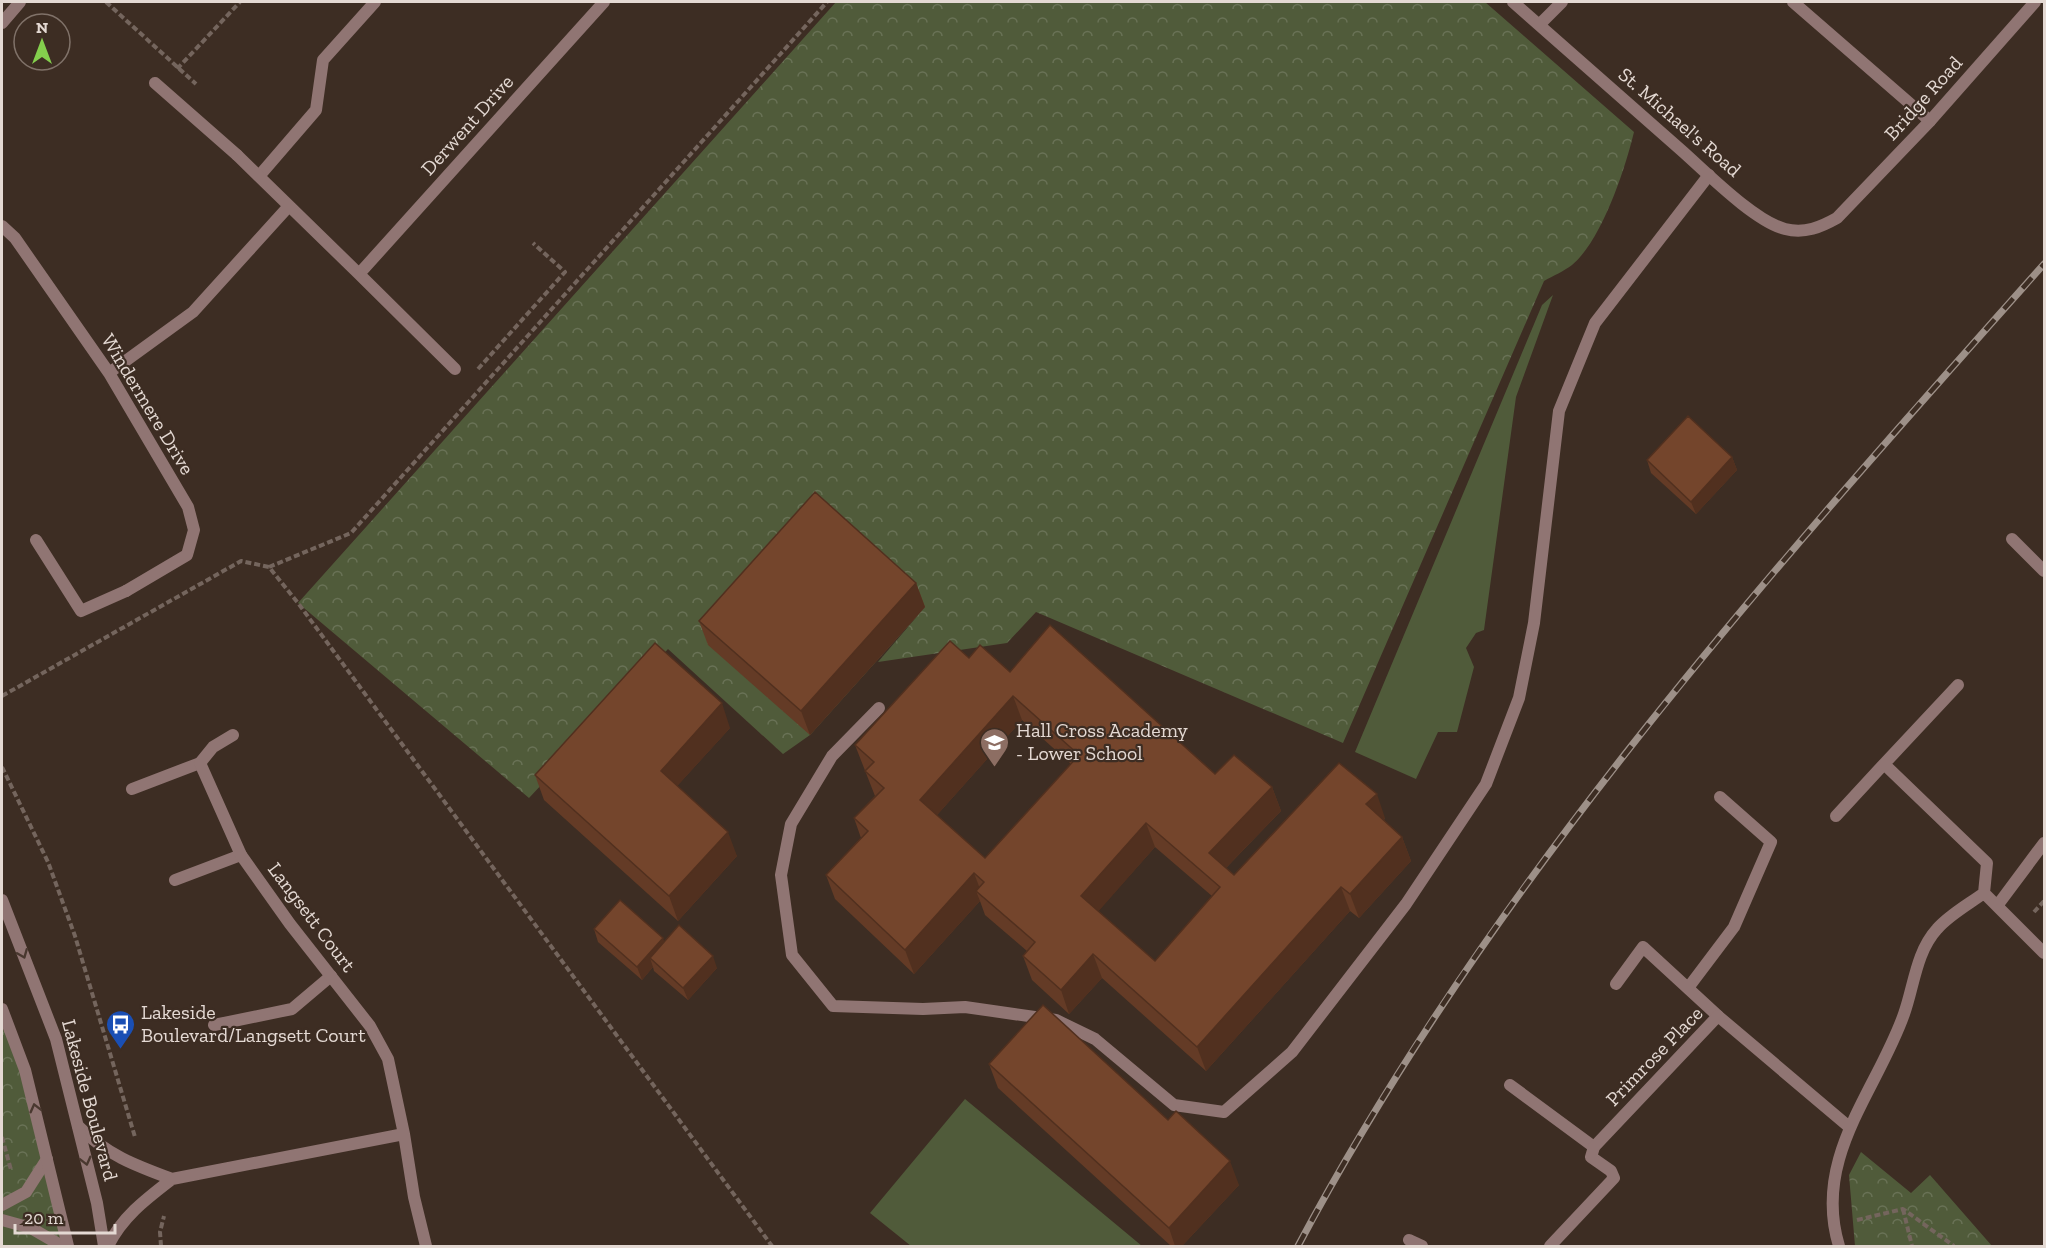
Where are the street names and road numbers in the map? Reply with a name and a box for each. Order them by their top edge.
street label: Bridge Road [1879,51,1967,145]
street label: St. Michael's Road [1614,62,1746,182]
street label: Derwent Drive [416,70,518,180]
street label: Windermere Drive [96,329,200,479]
street label: Langsett Court [263,858,361,977]
street label: Primrose Place [1600,1001,1708,1111]
street label: Lakeside Boulevard [57,1017,123,1184]

